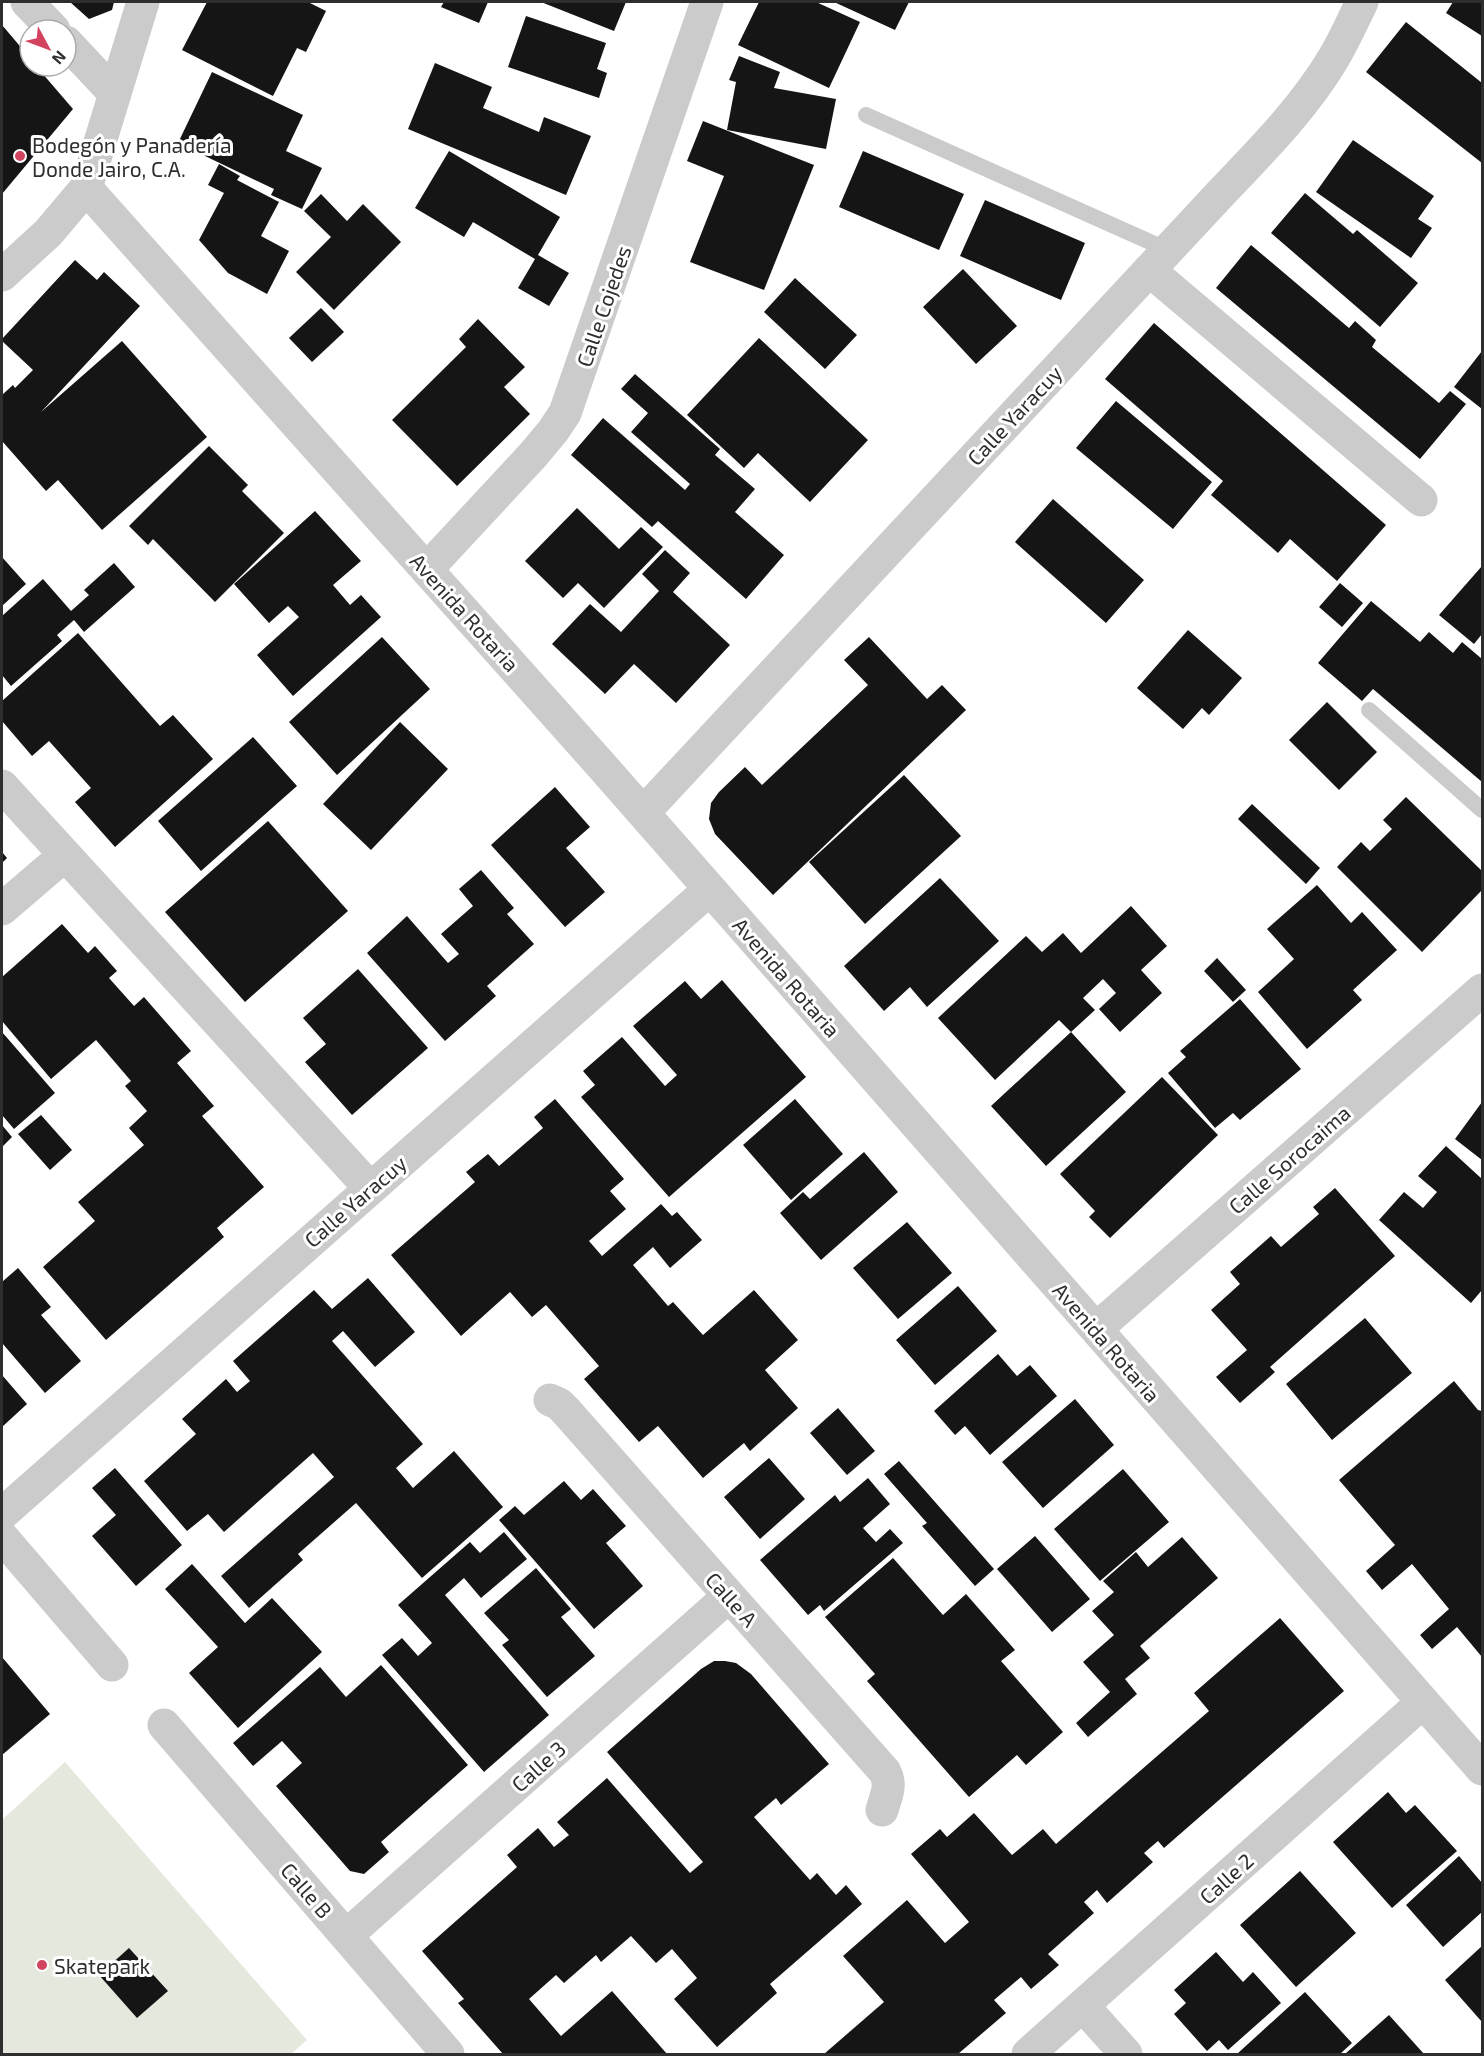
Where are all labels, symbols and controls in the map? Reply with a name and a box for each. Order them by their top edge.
north arrow [18,18,78,78]
text: N [49,48,71,69]
place label: Bodegón y Panadería Donde Jairo, C.A. [32,132,232,181]
marker: Bodegón y Panadería Donde Jairo, C.A. [13,149,27,163]
street label: Calle Cojedes [571,242,636,370]
street label: Calle Yaracuy [962,360,1066,470]
street label: Avenida Rotaria [406,548,524,676]
street label: Avenida Rotaria [728,912,846,1042]
street label: Calle Sorocaima [1223,1099,1355,1219]
street label: Calle Yaracuy [299,1150,411,1252]
street label: Avenida Rotaria [1048,1277,1166,1407]
street label: Calle A [701,1567,763,1631]
street label: Calle 3 [506,1735,570,1797]
street label: Calle 2 [1194,1847,1258,1909]
street label: Calle B [276,1857,338,1923]
place label: Skatepark [54,1953,150,1978]
marker: Skatepark [35,1958,49,1972]

